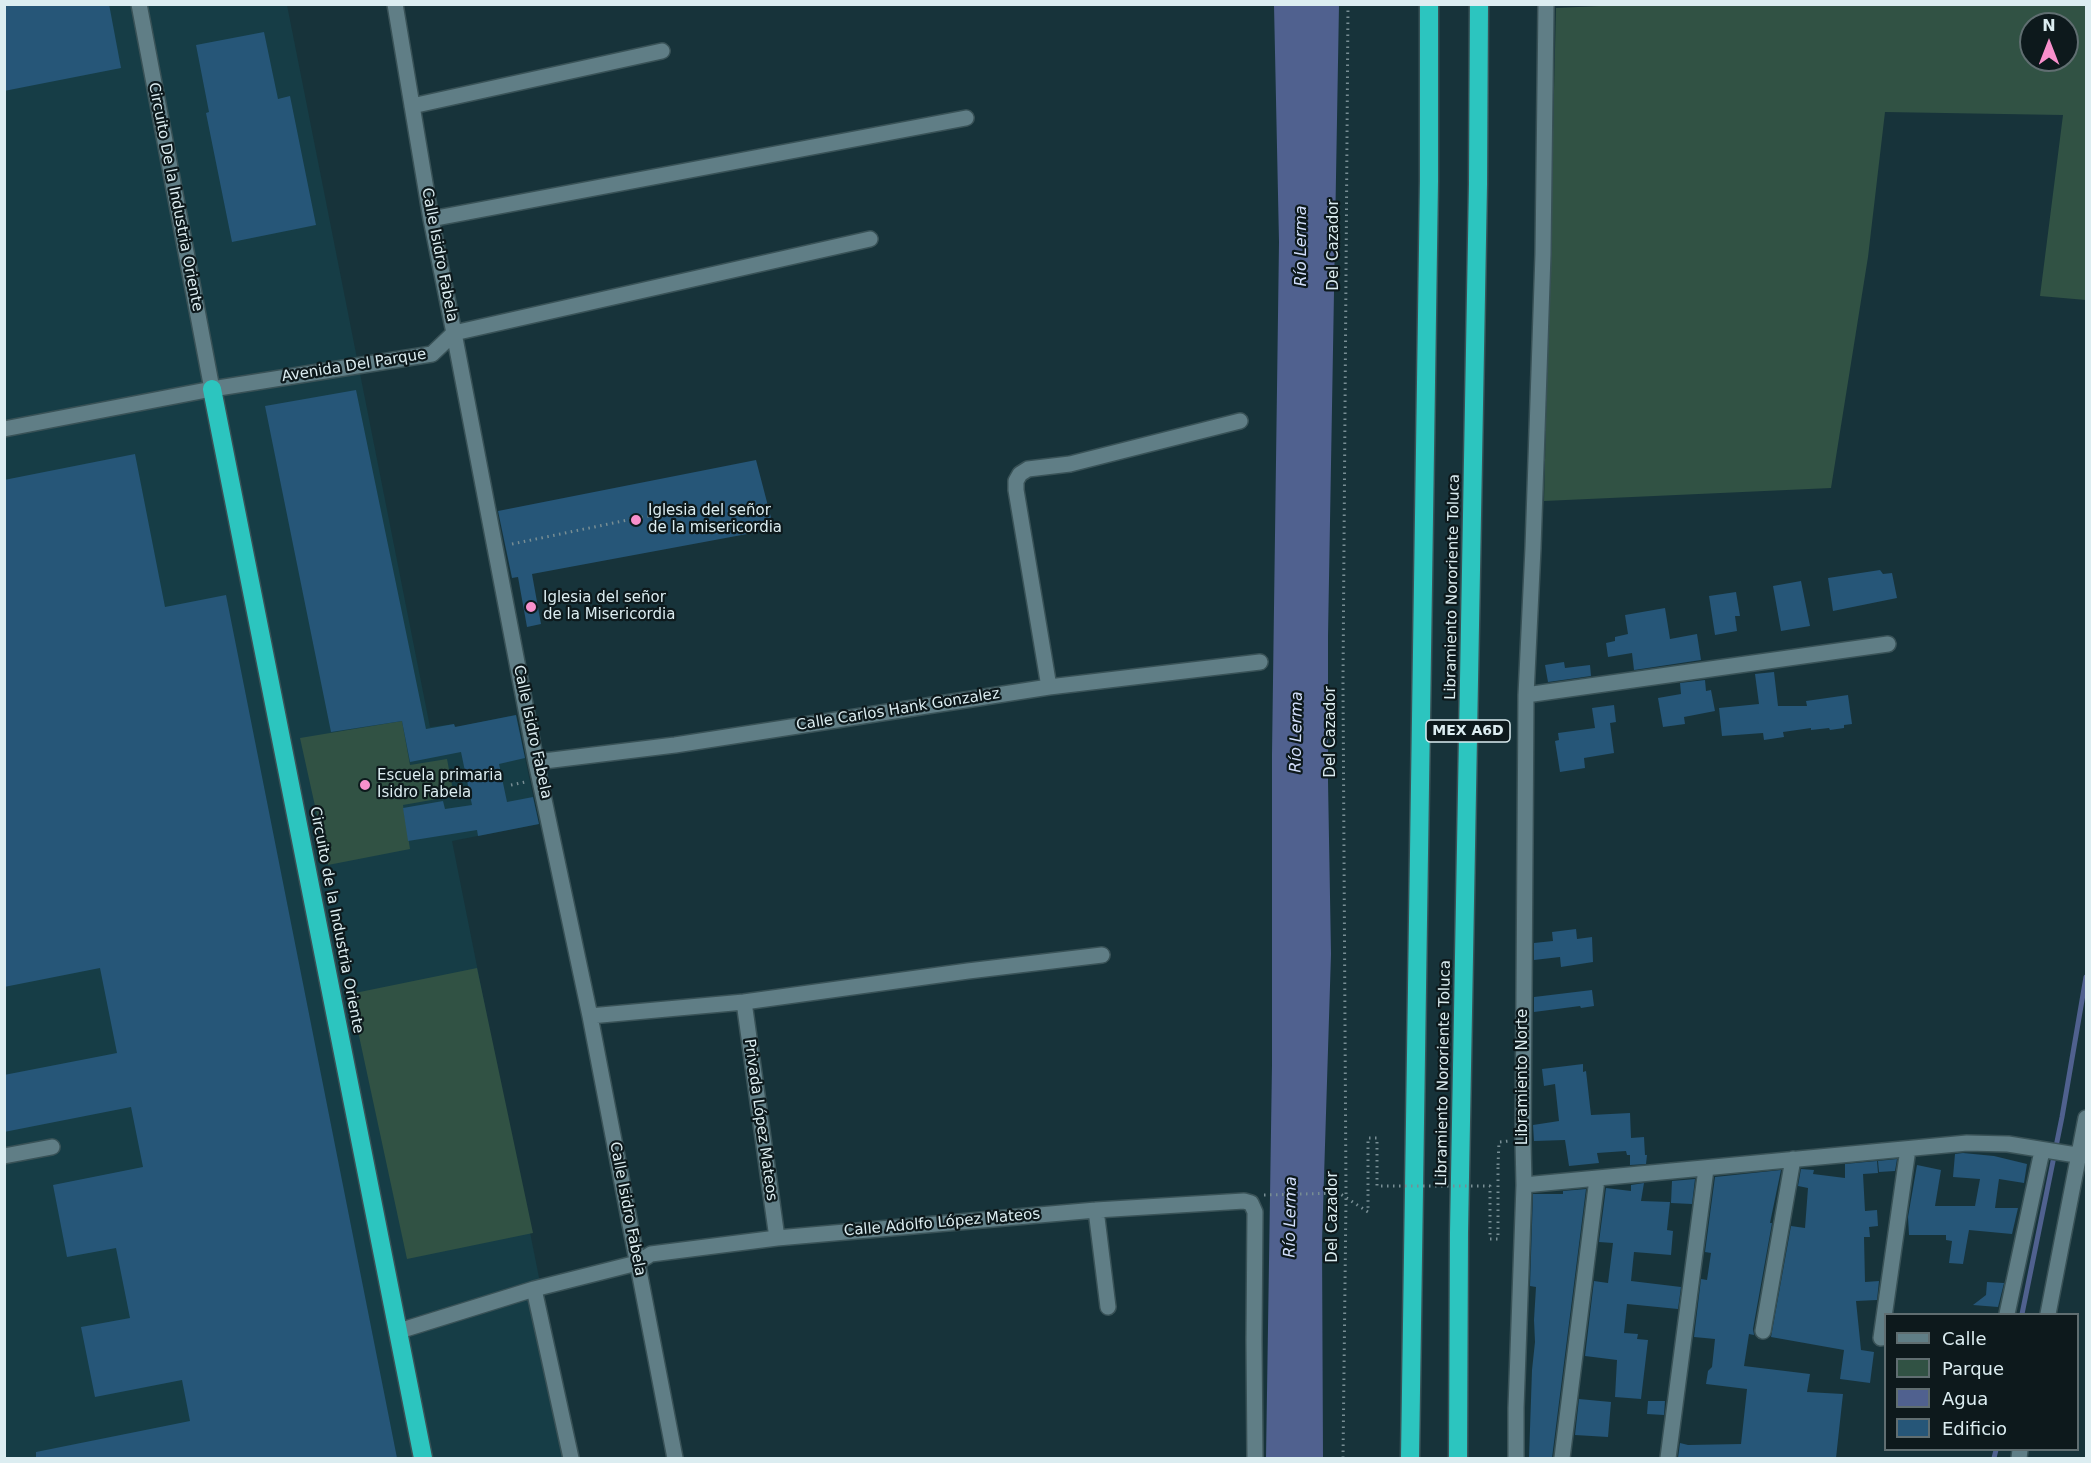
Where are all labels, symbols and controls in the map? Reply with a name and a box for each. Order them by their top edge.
north arrow [2019,12,2079,72]
text: N [2042,16,2056,35]
street label: Circuito De la Industria Oriente [144,81,206,313]
street label: Calle Isidro Fabela [417,186,461,324]
street label: Del Cazador [1325,199,1343,291]
water label: Río Lerma [1292,205,1312,287]
street label: Avenida Del Parque [280,346,428,386]
street label: Libramiento Nororiente Toluca [1442,474,1464,700]
place label: Iglesia del señor de la misericordia [648,502,782,537]
marker: Iglesia del señor de la misericordia [629,513,643,527]
place label: Iglesia del señor de la Misericordia [543,589,675,624]
marker: Iglesia del señor de la Misericordia [524,600,538,614]
street label: Calle Isidro Fabela [509,663,555,801]
street label: Calle Carlos Hank Gonzalez [795,685,1001,735]
street label: Del Cazador [1322,686,1340,778]
water label: Río Lerma [1287,691,1307,773]
road number: MEX A6D [1426,720,1510,742]
place label: Escuela primaria Isidro Fabela [377,767,503,802]
marker: Escuela primaria Isidro Fabela [358,778,372,792]
street label: Circuito de la Industria Oriente [305,805,367,1035]
street label: Libramiento Nororiente Toluca [1433,960,1455,1186]
street label: Libramiento Norte [1514,1009,1532,1145]
street label: Privada López Mateos [740,1038,780,1202]
street label: Calle Isidro Fabela [605,1140,649,1278]
street label: Del Cazador [1324,1171,1342,1263]
water label: Río Lerma [1281,1176,1301,1258]
street label: Calle Adolfo López Mateos [843,1205,1041,1241]
legend [1884,1313,2079,1451]
text: Calle [1942,1328,1987,1349]
text: Parque [1942,1358,2004,1379]
text: Agua [1942,1388,1988,1409]
text: Edificio [1942,1418,2007,1439]

